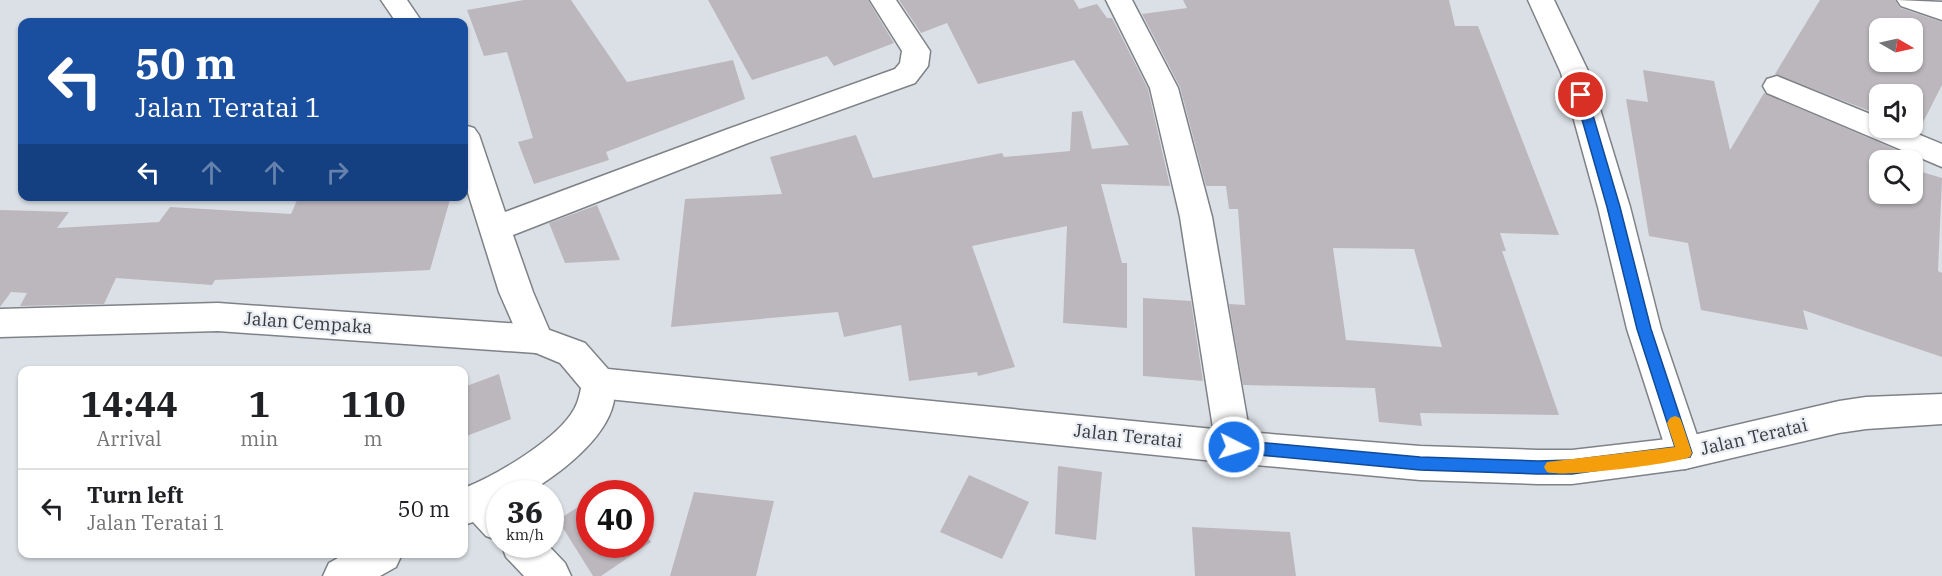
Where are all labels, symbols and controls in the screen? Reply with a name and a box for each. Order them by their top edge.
north arrow [1869,18,1923,72]
map controls [1869,18,1923,204]
text: 50 m [135,36,236,91]
icon: left [36,42,114,120]
pin [1555,69,1606,120]
icon: arrive [1564,78,1597,111]
button: sound [1869,84,1923,138]
text: Jalan Teratai 1 [135,89,321,124]
button: search [1869,150,1923,204]
icon: left [132,156,165,189]
icon: ahead [195,156,228,189]
icon: ahead [258,156,291,189]
icon: right [321,156,354,189]
street label: Jalan Cempaka [243,307,373,338]
text: 14:44 [80,380,178,427]
text: 1 [248,380,270,427]
text: 110 [341,380,406,427]
street label: Jalan Teratai [1698,413,1810,460]
position arrow [1202,415,1266,479]
street label: Jalan Teratai [1073,418,1184,453]
text: Arrival [97,425,162,452]
text: min [240,425,278,452]
text: m [364,425,383,452]
text: Turn left [87,480,183,509]
speed limit sign: 40 [576,480,654,558]
icon: left [36,492,69,525]
text: 36 [507,492,543,531]
text: 50 m [398,494,450,523]
text: Jalan Teratai 1 [87,509,225,536]
text: km/h [506,525,544,544]

